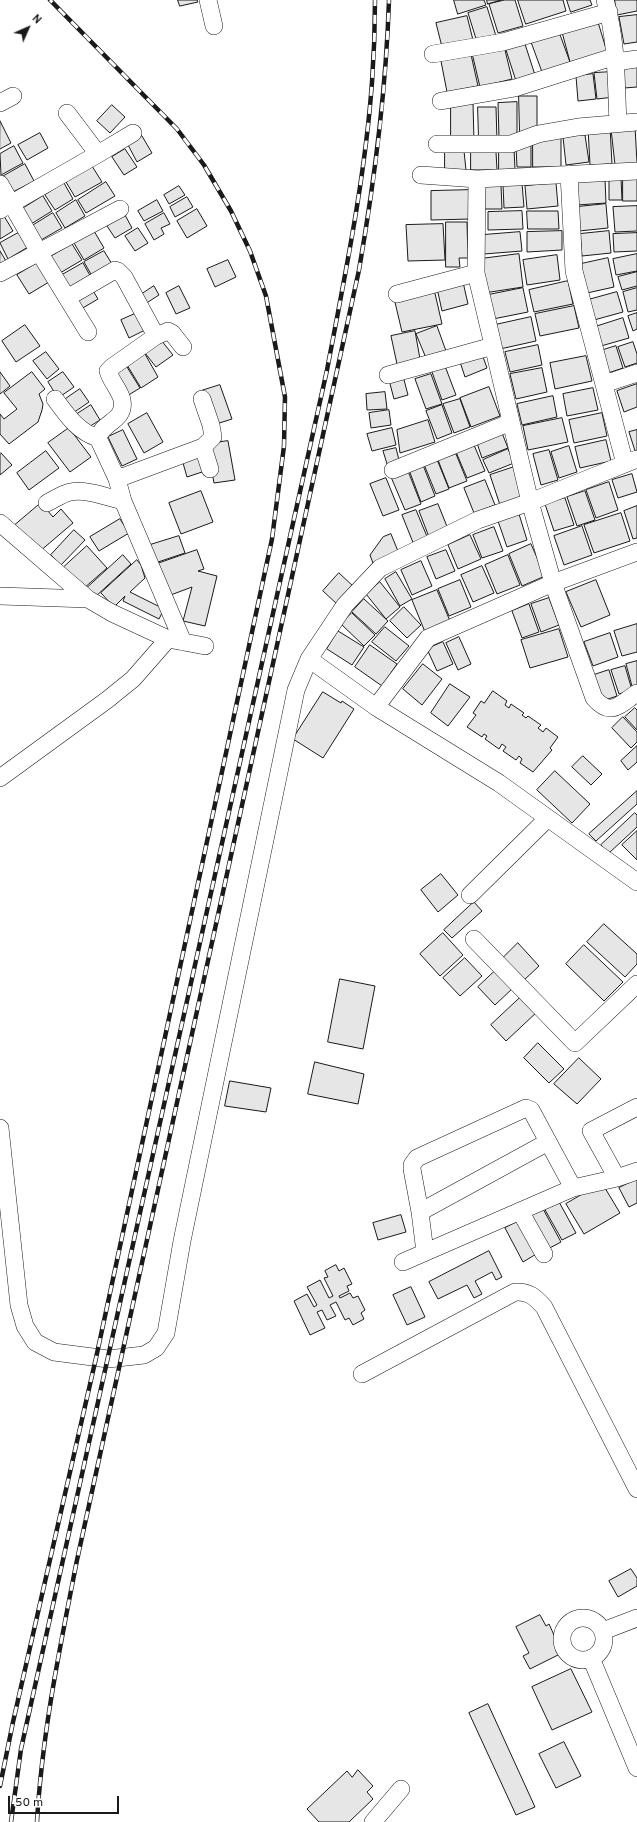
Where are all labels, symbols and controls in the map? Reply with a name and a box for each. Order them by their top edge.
north arrow [8,8,48,48]
text: N [29,12,44,27]
scale bar [10,1788,121,1814]
text: 50 m [15,1795,43,1811]

